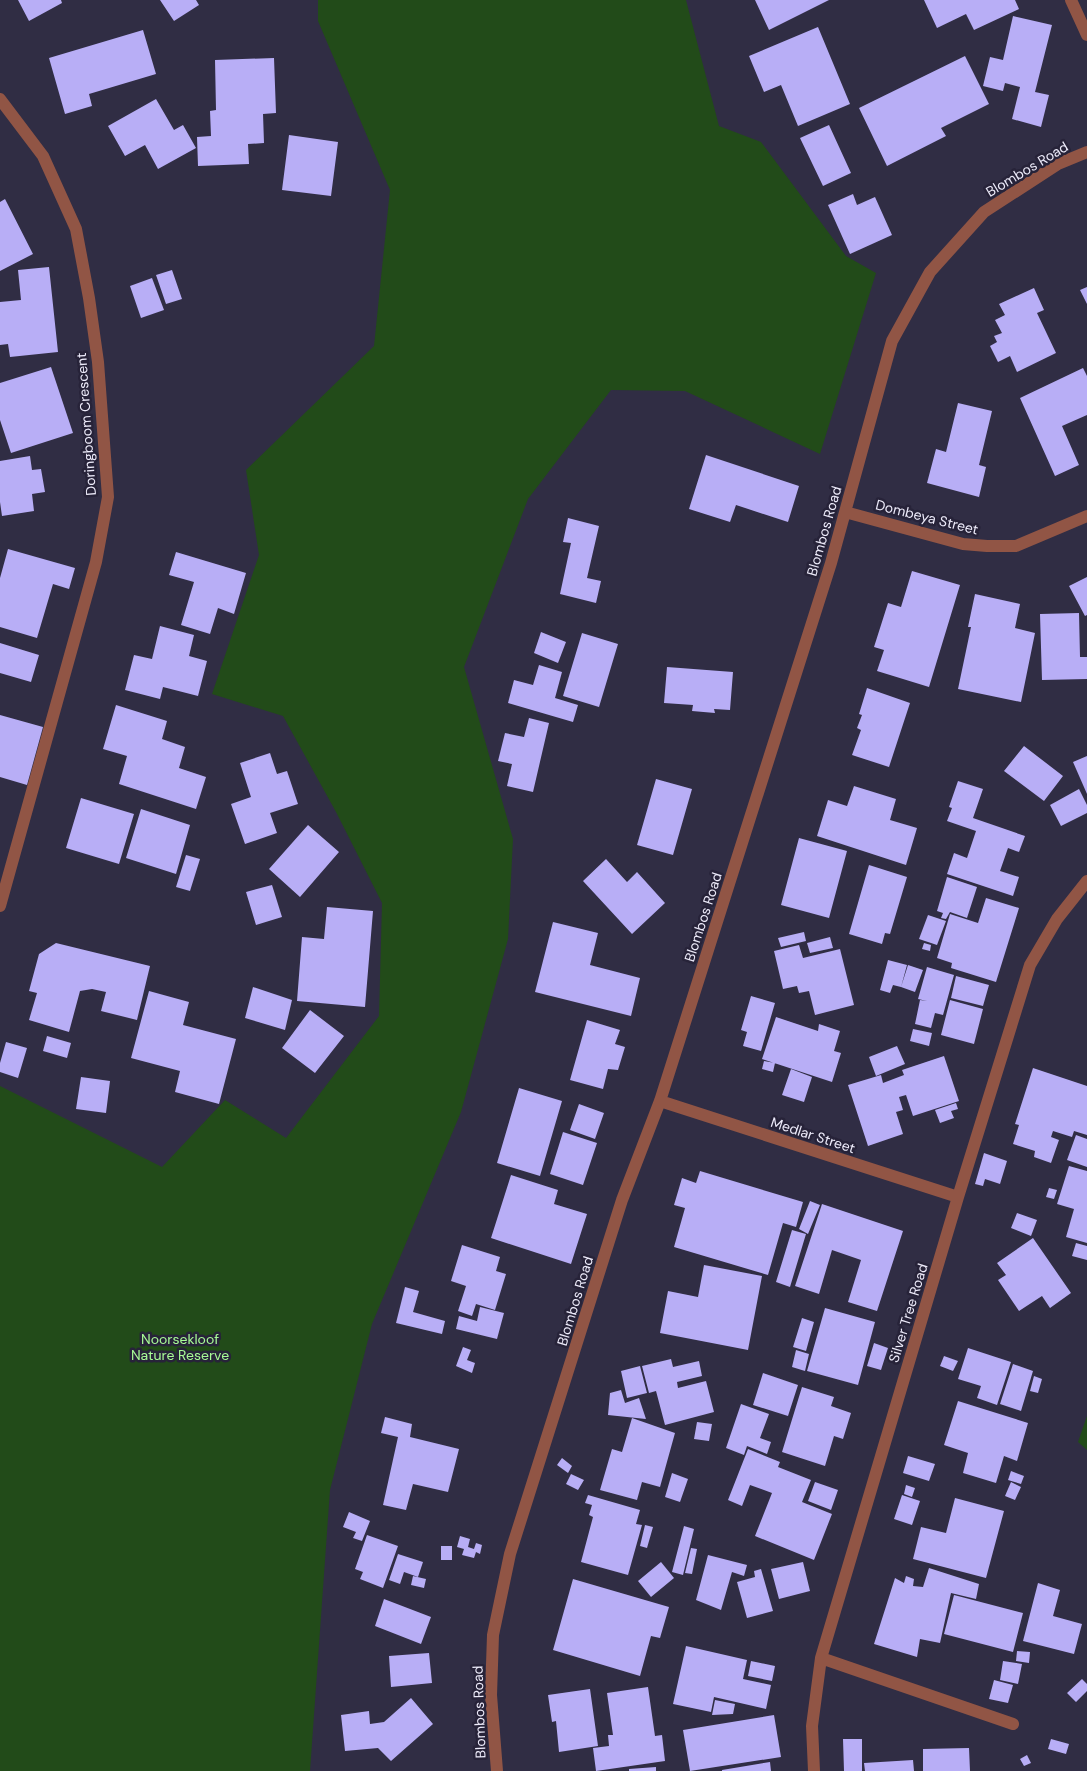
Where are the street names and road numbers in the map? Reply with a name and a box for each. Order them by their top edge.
street label: Blombos Road [983,137,1071,201]
street label: Doringboom Crescent [72,352,100,496]
street label: Blombos Road [803,484,845,578]
street label: Dombeya Street [874,496,980,538]
street label: Blombos Road [680,870,726,964]
street label: Medlar Street [768,1113,858,1157]
street label: Blombos Road [553,1254,597,1348]
street label: Silver Tree Road [884,1261,932,1365]
street label: Blombos Road [468,1665,490,1759]

